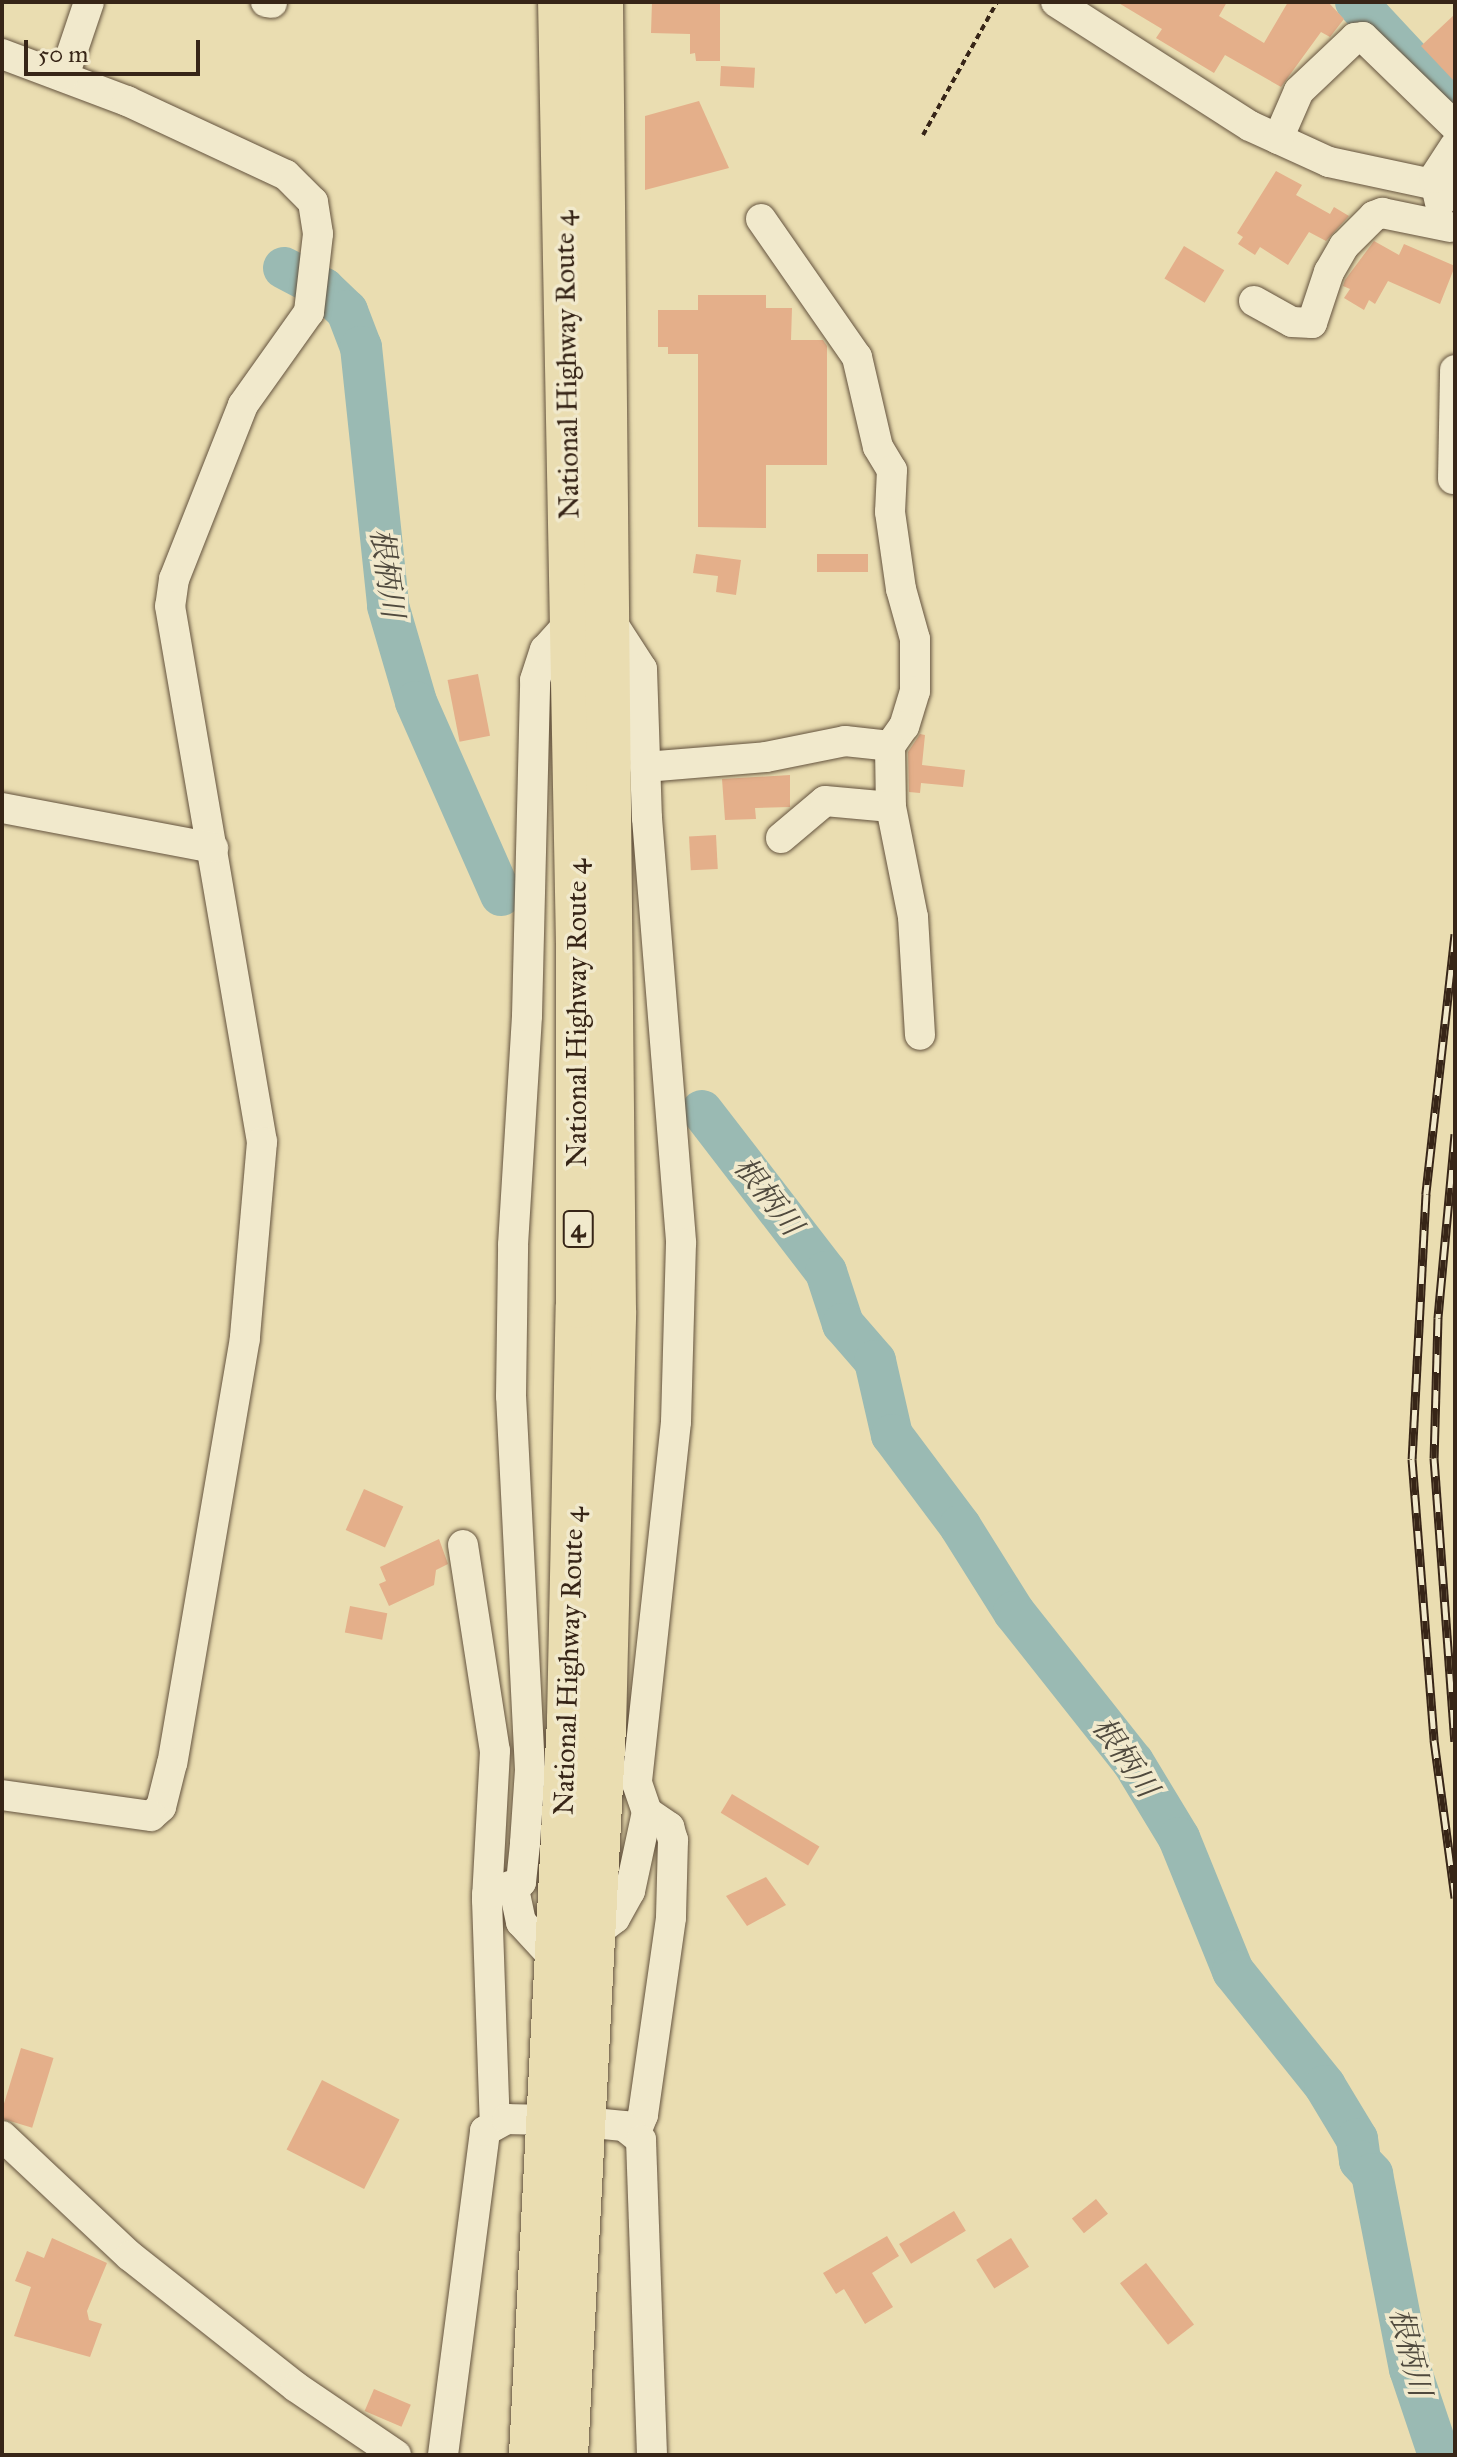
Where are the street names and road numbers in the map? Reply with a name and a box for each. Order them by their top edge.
street label: National Highway Route 4 [548,211,586,519]
street label: National Highway Route 4 [560,859,594,1167]
road number: 4 [562,1207,594,1251]
street label: National Highway Route 4 [547,1506,591,1816]

